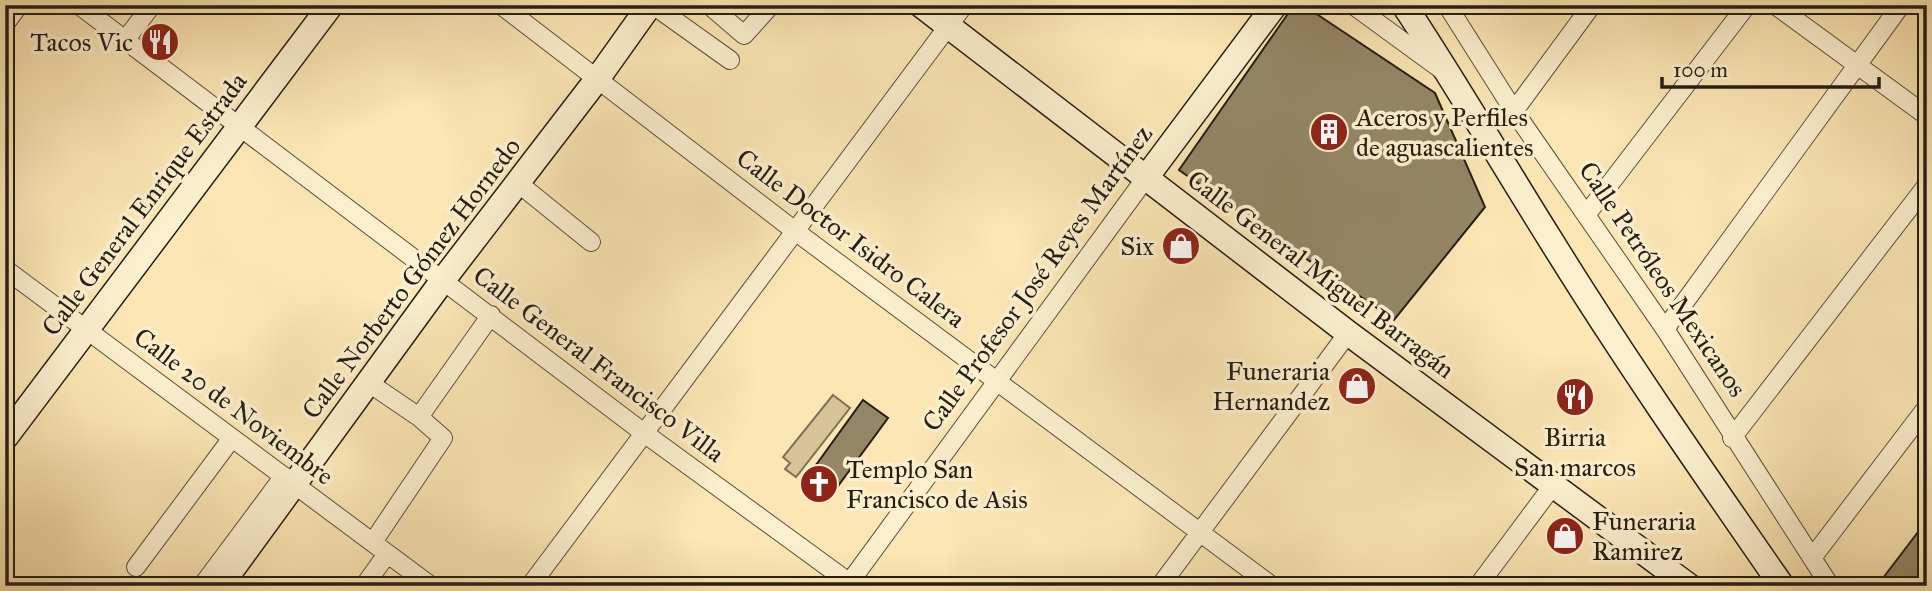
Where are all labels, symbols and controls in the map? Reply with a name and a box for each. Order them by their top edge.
restaurant icon: Tacos Vic [139,21,181,63]
place label: Tacos Vic [30,26,133,58]
scale bar [1662,46,1880,90]
text: 100 m [1673,57,1728,83]
street label: Calle General Enrique Estrada [34,66,254,342]
place label: Aceros y Perfiles de aguascalientes [1355,101,1534,163]
building icon: Aceros y Perfiles de aguascalientes [1308,111,1350,153]
street label: Calle Profesor José Reyes Martínez [915,119,1159,437]
street label: Calle Norberto Gómez Hornedo [295,131,527,425]
street label: Calle Doctor Isidro Calera [730,142,972,334]
street label: Calle Petróleos Mexicanos [1572,155,1754,403]
street label: Calle General Miguel Barragán [1181,163,1461,385]
shop icon: Six [1160,225,1202,267]
place label: Six [1120,230,1154,262]
street label: Calle General Francisco Villa [467,259,731,469]
street label: Calle 20 de Noviembre [128,320,340,492]
place label: Funeraria Hernandez [1212,355,1330,417]
shop icon: Funeraria Hernandez [1336,365,1378,407]
restaurant icon: Birria San marcos [1554,376,1596,418]
place label: Birria San marcos [1514,421,1636,483]
place label: Templo San Francisco de Asis [846,453,1028,515]
church icon: Templo San Francisco de Asis [798,463,840,505]
place label: Funeraria Ramirez [1592,505,1696,567]
shop icon: Funeraria Ramirez [1544,515,1586,557]

